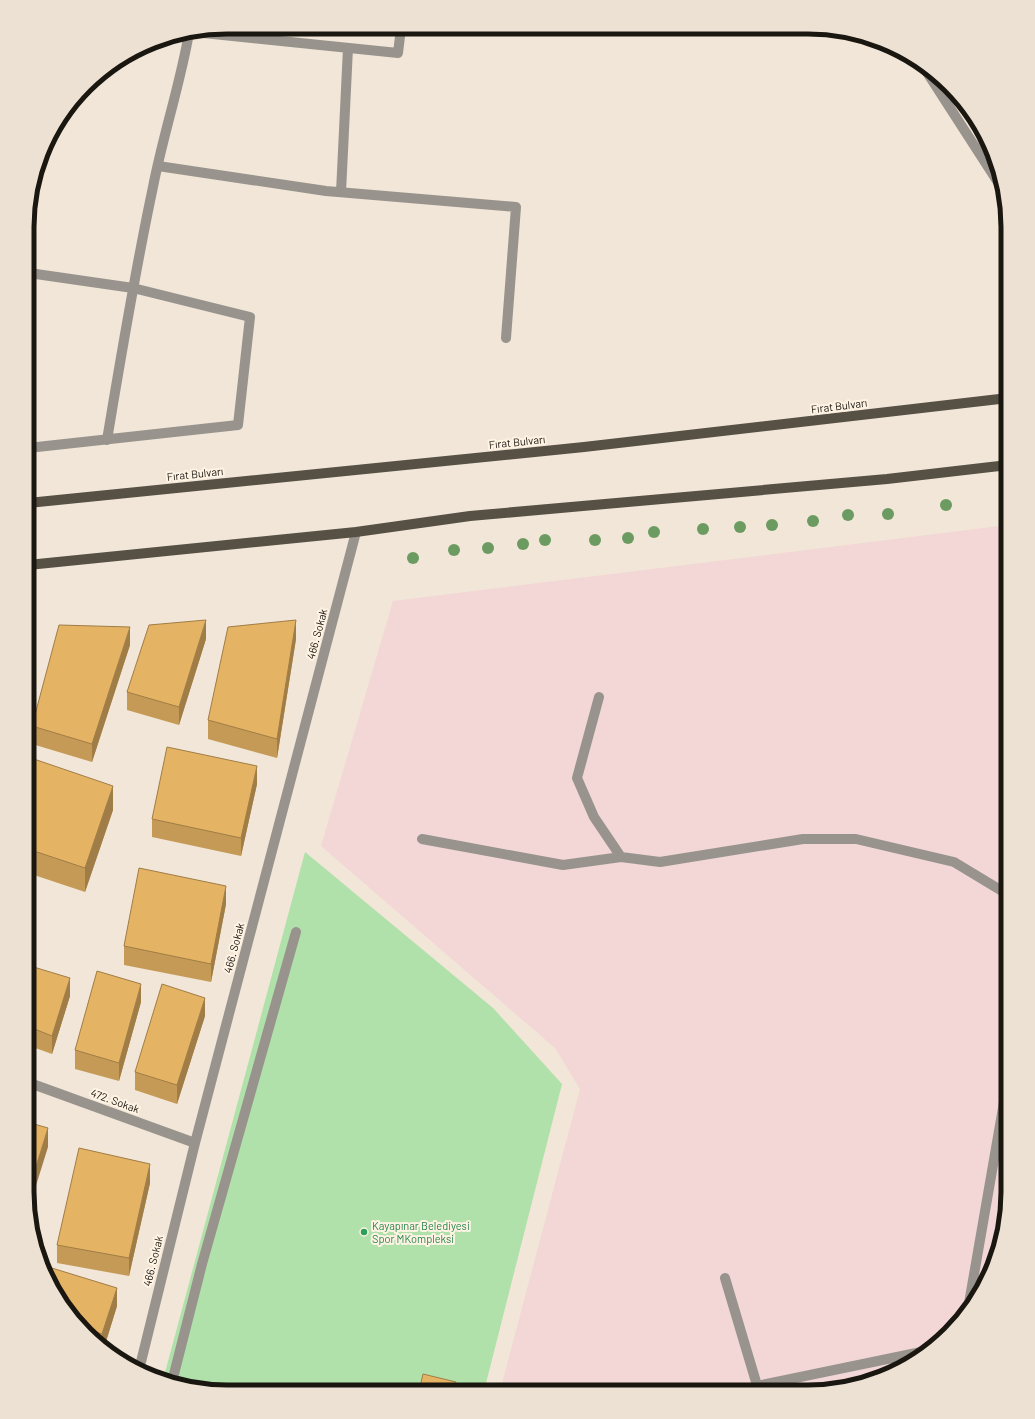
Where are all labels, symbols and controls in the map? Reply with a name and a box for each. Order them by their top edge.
street label: Fırat Bulvarı [810,396,868,415]
street label: Fırat Bulvarı [488,432,546,451]
street label: Fırat Bulvarı [166,464,224,483]
street label: 466. Sokak [304,607,330,660]
street label: 466. Sokak [221,921,247,974]
street label: 472. Sokak [89,1086,142,1116]
place label: Kayapınar Belediyesi Spor MKompleksi [372,1219,470,1245]
marker: Kayapınar Belediyesi Spor MKompleksi [359,1227,369,1237]
street label: 466. Sokak [140,1234,165,1287]

